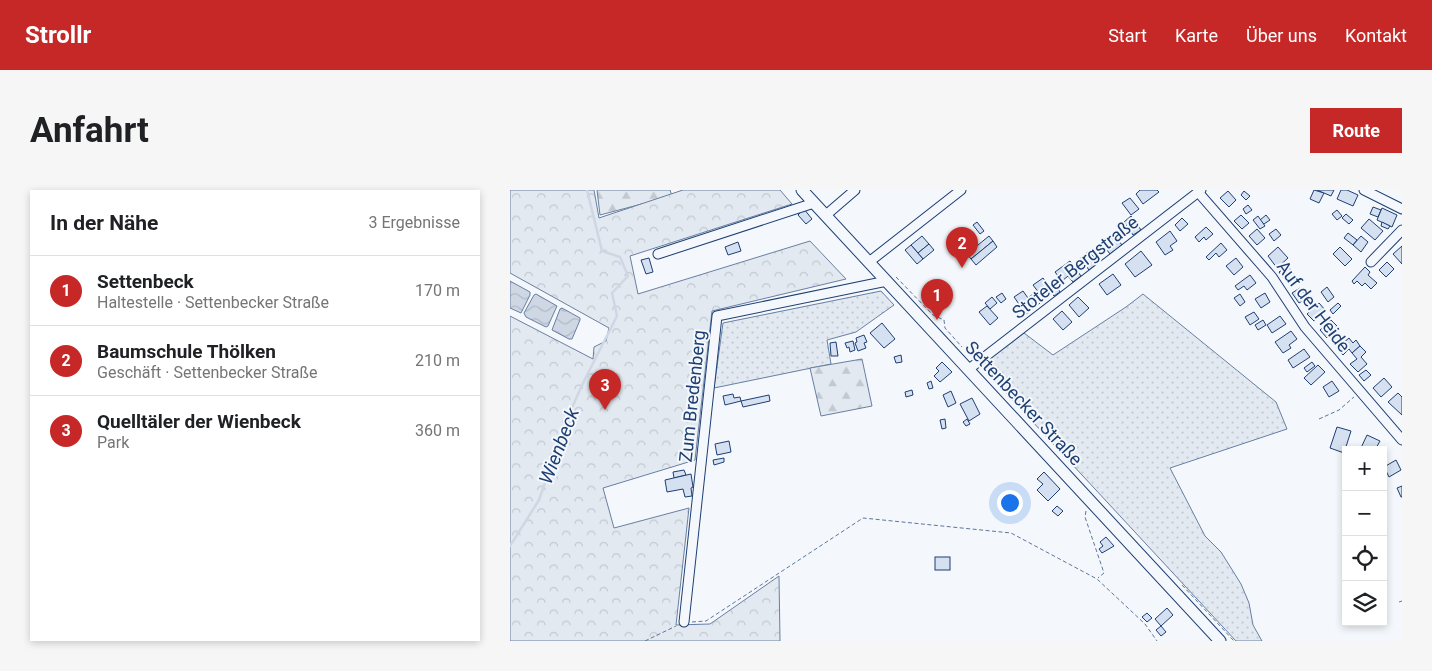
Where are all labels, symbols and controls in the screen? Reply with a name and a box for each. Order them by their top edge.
text: Strollr [25,21,91,49]
text: Start [1108,25,1147,46]
text: Karte [1175,25,1218,46]
text: Über uns [1246,25,1317,46]
text: Kontakt [1345,25,1407,46]
button: Route [1310,108,1402,153]
text: Anfahrt [30,110,149,151]
text: In der Nähe [50,211,158,235]
street label: Stoteler Bergstraße [1008,211,1142,323]
text: 3 Ergebnisse [368,213,460,232]
pin: 2 [946,227,978,268]
street label: Auf der Heide [1273,256,1355,356]
text: Settenbeck [97,270,194,293]
pin: 1 [921,279,953,320]
text: 1 [61,281,71,300]
text: 170 m [415,281,460,300]
text: Haltestelle · Settenbecker Straße [97,293,329,312]
street label: Zum Bredenberg [675,329,709,463]
street label: Settenbecker Straße [961,337,1087,469]
text: Baumschule Thölken [97,340,276,363]
text: 2 [61,351,71,370]
text: 210 m [415,351,460,370]
text: Geschäft · Settenbecker Straße [97,363,317,382]
pin: 3 [589,369,621,410]
water label: Wienbeck [534,404,584,487]
text: Quelltäler der Wienbeck [97,410,301,433]
text: 3 [61,421,71,440]
text: 360 m [415,421,460,440]
text: Park [97,433,129,452]
map controls [1342,446,1387,626]
button: + [1342,446,1387,491]
your location [997,490,1023,516]
button: − [1342,491,1387,536]
button: locate [1342,536,1387,581]
button: layers [1342,581,1387,626]

